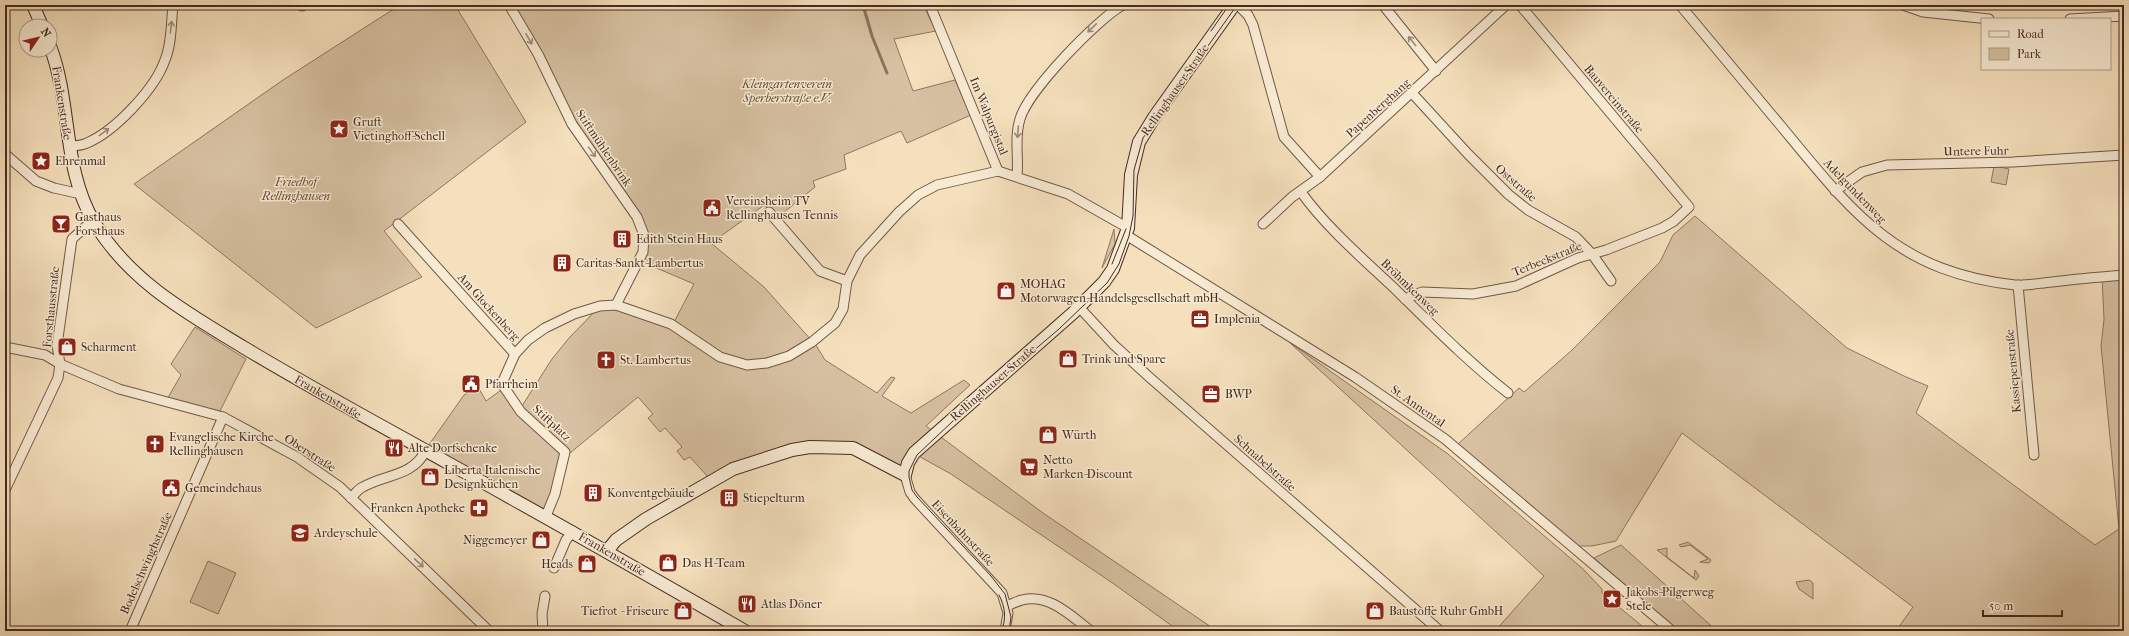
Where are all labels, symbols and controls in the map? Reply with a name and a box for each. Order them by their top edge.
north arrow [18,18,58,58]
legend [1981,18,2111,70]
one-way arrow [167,21,175,34]
one-way arrow [1087,24,1097,33]
text: N [38,25,54,40]
text: Road [2017,27,2044,41]
one-way arrow [526,33,534,45]
one-way arrow [1407,35,1416,46]
street label: Rellinghauser Straße [1138,41,1212,139]
text: Park [2017,47,2042,61]
street label: Bauvereinstraße [1581,62,1647,136]
street label: Frankenstraße [49,65,75,141]
street label: Im Walpurgistal [967,75,1011,158]
street label: Papenberghang [1343,75,1413,140]
park label: Kleingartenverein Sperberstraße e.V. [741,77,833,105]
street label: Stiftmühlenbrink [573,107,635,190]
place label: Gruft Vietinghoff-Schell [352,115,446,143]
place icon: Gruft Vietinghoff-Schell [328,118,350,140]
one-way arrow [1014,125,1021,138]
one-way arrow [98,128,109,136]
street label: Untere Fuhr [1943,143,2010,159]
one-way arrow [588,147,596,158]
place icon: Ehrenmal [30,150,52,172]
place label: Ehrenmal [55,154,107,168]
street label: Adelgundenweg [1820,155,1890,227]
street label: Oststraße [1492,161,1540,205]
park label: Friedhof Rellinghausen [261,175,330,203]
place label: Vereinsheim TV Rellinghausen Tennis [725,194,838,222]
public building icon: Vereinsheim TV Rellinghausen Tennis [701,197,723,219]
place label: Gasthaus Forsthaus [75,210,125,238]
bar icon: Gasthaus Forsthaus [50,213,72,235]
building icon: Edith Stein Haus [611,228,633,250]
place label: Edith Stein Haus [636,232,723,246]
street label: Terbeckstraße [1510,239,1584,279]
building icon: Caritas-Sankt-Lambertus [551,252,573,274]
place label: Caritas-Sankt-Lambertus [576,256,704,270]
street label: Bröhmkenweg [1378,256,1442,319]
street label: Forsthausstraße [40,266,62,348]
street label: Am Glockenberg [454,270,523,344]
place label: MOHAG Motorwagen-Handelsgesellschaft mbH [1020,277,1219,305]
shop icon: MOHAG Motorwagen-Handelsgesellschaft mbH [995,280,1017,302]
office icon: Implenia [1189,308,1211,330]
place label: Implenia [1214,312,1261,326]
street label: Kassiepenstraße [2002,329,2024,413]
shop icon: Scharment [56,336,78,358]
place label: Scharment [81,340,138,354]
street label: Rellinghauser Straße [947,342,1039,424]
shop icon: Trink und Spare [1057,348,1079,370]
church icon: St. Lambertus [595,349,617,371]
place label: Trink und Spare [1082,352,1166,366]
place label: St. Lambertus [620,353,692,367]
street label: Frankenstraße [292,372,364,422]
public building icon: Pfarrheim [460,373,482,395]
place label: Pfarrheim [485,377,538,391]
street label: St. Annental [1388,382,1448,430]
office icon: BWP [1200,383,1222,405]
place label: BWP [1225,387,1252,401]
street label: Stiftplatz [530,402,575,445]
shop icon: Würth [1037,424,1059,446]
place label: Würth [1061,428,1097,442]
place label: Evangelische Kirche Rellinghausen [169,430,274,458]
street label: Oberstraße [282,431,338,475]
street label: Schnabelstraße [1231,432,1299,494]
church icon: Evangelische Kirche Rellinghausen [144,433,166,455]
restaurant icon: Alte Dorfschenke [383,437,405,459]
place label: Alte Dorfschenke [407,441,497,455]
place label: Netto Marken-Discount [1043,453,1134,481]
supermarket icon: Netto Marken-Discount [1018,456,1040,478]
place label: Liberta Italenische Designküchen [444,463,541,491]
shop icon: Liberta Italenische Designküchen [419,466,441,488]
public building icon: Gemeindehaus [160,477,182,499]
place label: Gemeindehaus [185,481,262,495]
building icon: Konventgebäude [582,482,604,504]
place label: Konventgebäude [607,486,695,500]
building icon: Stiepelturm [718,487,740,509]
place label: Stiepelturm [743,491,805,505]
pharmacy icon: Franken Apotheke [468,497,490,519]
street label: Eisenbahnstraße [929,497,997,569]
place label: Franken Apotheke [370,501,465,515]
street label: Bodelschwinghstraße [117,510,175,616]
school or university icon: Ardeyschule [289,522,311,544]
place label: Ardeyschule [313,526,378,540]
shop icon: Niggemeyer [530,529,552,551]
street label: Frankenstraße [576,529,648,579]
place label: Niggemeyer [463,533,528,547]
shop icon: Das H-Team [657,552,679,574]
shop icon: Heads [576,553,598,575]
place label: Das H-Team [682,556,745,570]
place label: Heads [541,557,574,571]
one-way arrow [414,559,424,568]
place label: Jakobs-Pilgerweg Stele [1625,585,1715,613]
place icon: Jakobs-Pilgerweg Stele [1601,588,1623,610]
scale bar [1983,592,2062,618]
restaurant icon: Atlas Döner [736,593,758,615]
place label: Atlas Döner [760,597,823,611]
text: 50 m [1989,599,2013,613]
shop icon: Tiefrot - Friseure [672,600,694,622]
shop icon: Baustoffe Ruhr GmbH [1364,600,1386,622]
place label: Tiefrot - Friseure [581,604,669,618]
place label: Baustoffe Ruhr GmbH [1389,604,1504,618]

